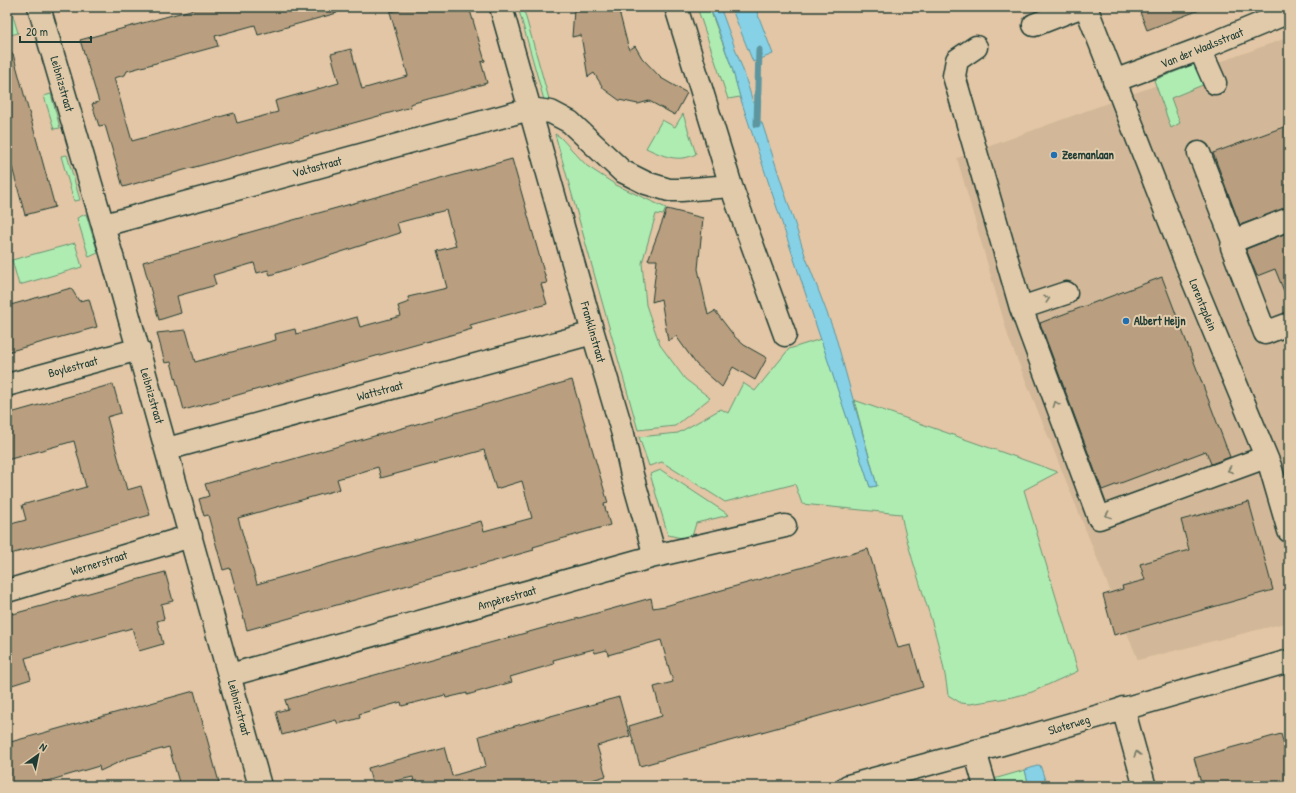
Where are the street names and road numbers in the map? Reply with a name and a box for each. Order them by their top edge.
street label: Van der Waalsstraat [1158,23,1247,72]
street label: Leibnizstraat [46,54,79,114]
street label: Voltastraat [290,152,344,181]
street label: Lorentzplein [1185,276,1222,333]
street label: Franklinstraat [576,299,610,365]
street label: Boylestraat [46,351,100,381]
street label: Leibnizstraat [136,366,169,426]
street label: Wattstraat [355,376,406,405]
street label: Wernerstraat [68,546,130,579]
street label: Ampèrestraat [476,581,539,614]
street label: Leibnizstraat [224,678,255,738]
street label: Sloterweg [1046,710,1092,739]

